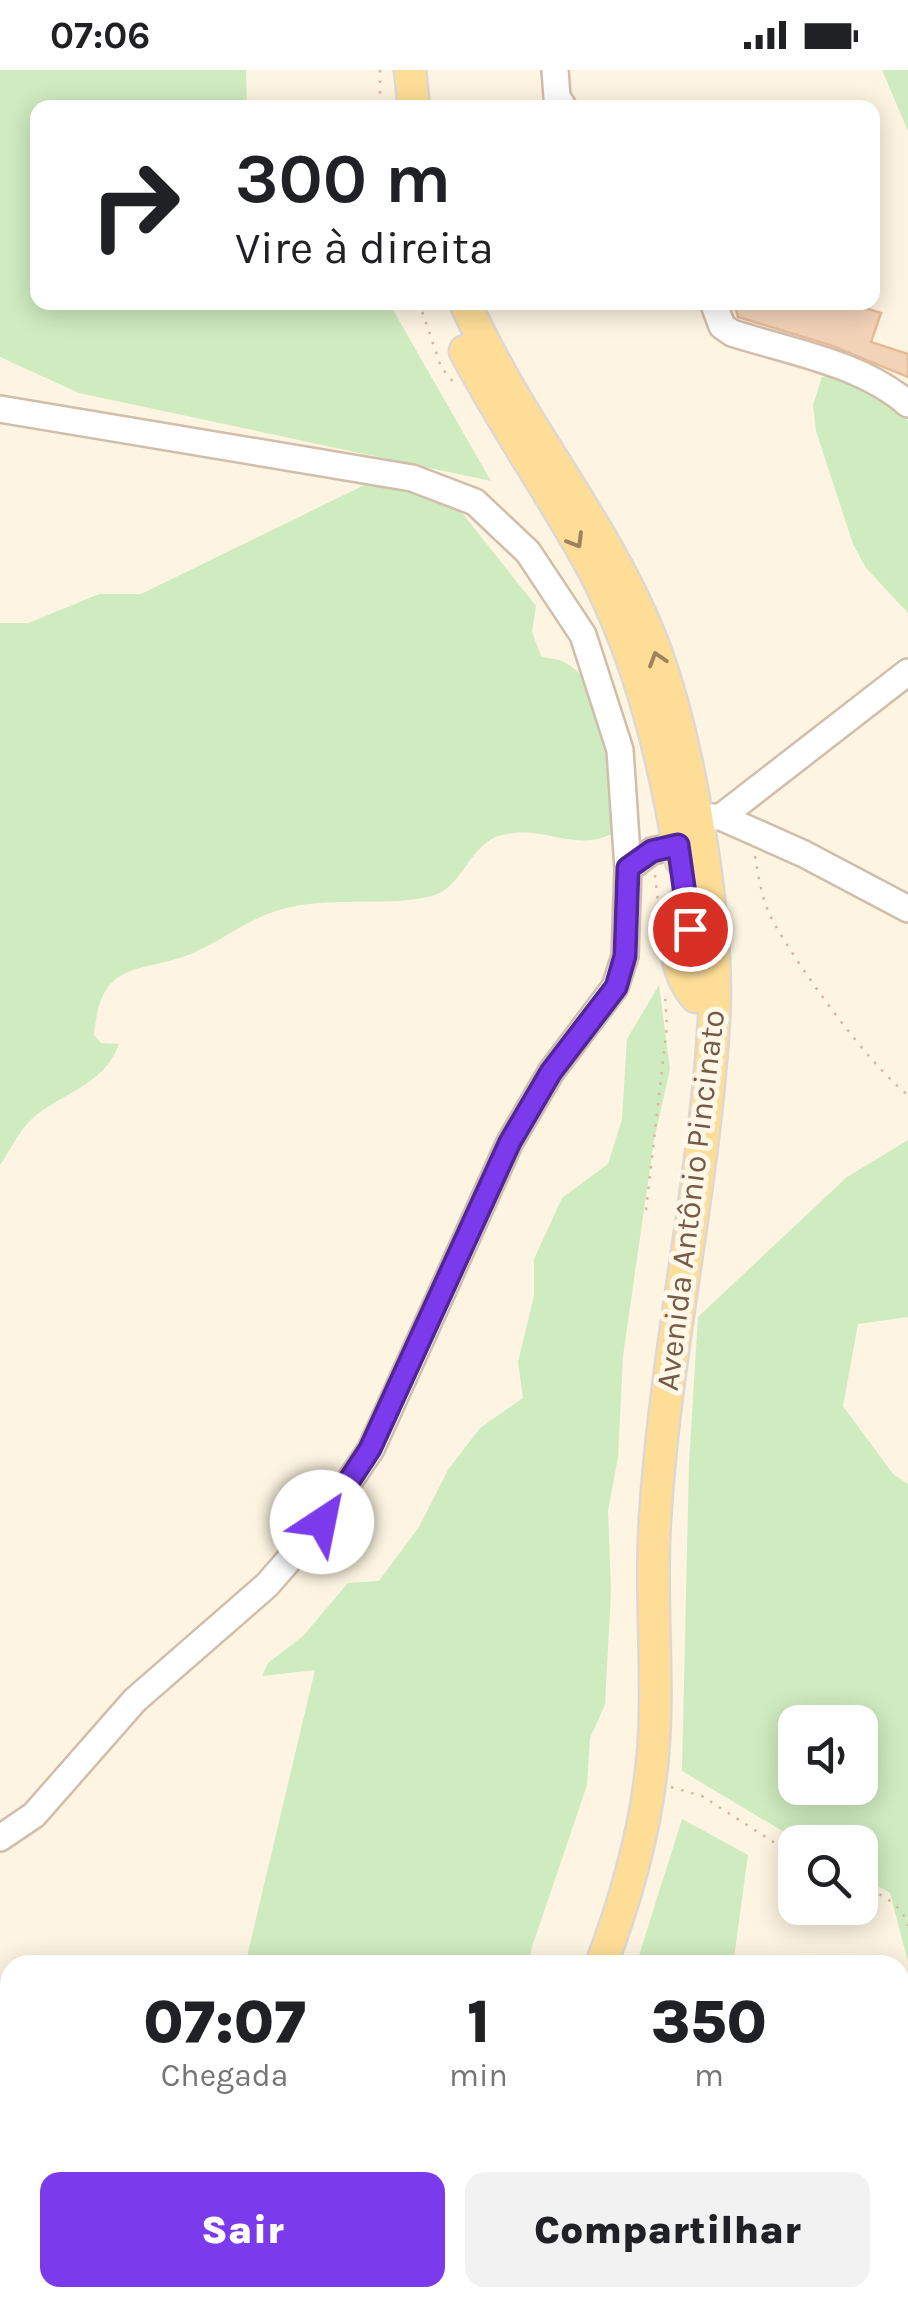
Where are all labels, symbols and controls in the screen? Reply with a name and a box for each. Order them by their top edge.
text: 07:06 [50,13,150,58]
text: 300 m [235,138,451,220]
icon: right [70,140,200,270]
text: Vire à direita [235,222,494,274]
one-way arrow [564,530,583,548]
one-way arrow [648,651,669,668]
pin [648,887,733,972]
icon: arrive [663,902,718,957]
street label: Avenida Antônio Pincinato [649,1008,732,1393]
position arrow [270,1470,374,1574]
map controls [778,1705,878,1925]
button: sound [778,1705,878,1805]
button: search [778,1825,878,1925]
text: 07:07 [143,1987,306,2057]
text: 1 [467,1987,490,2057]
text: 350 [651,1987,767,2057]
text: Chegada [161,2057,288,2094]
text: min [449,2057,508,2094]
text: m [694,2057,724,2094]
button: Sair [40,2172,445,2287]
button: Compartilhar [465,2172,870,2287]

